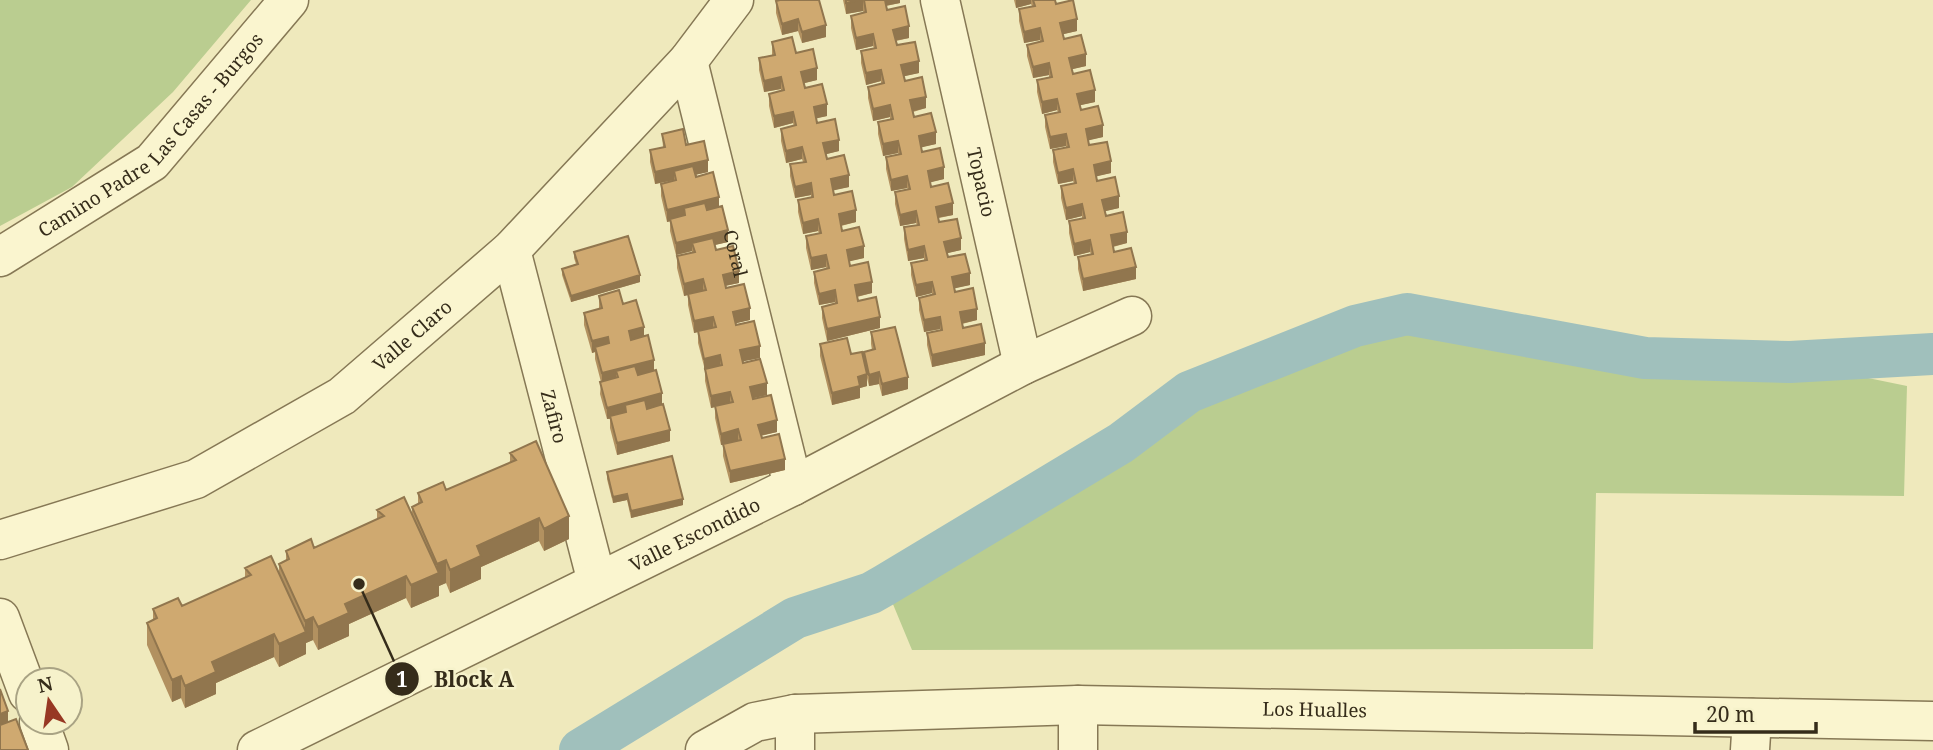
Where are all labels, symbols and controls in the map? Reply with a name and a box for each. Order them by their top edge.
street label: Camino Padre Las Casas - Burgos [33,27,269,243]
street label: Topacio [961,145,1002,220]
street label: Coral [717,227,754,280]
street label: Valle Claro [367,294,458,377]
street label: Zafiro [535,387,574,446]
street label: Valle Escondido [625,491,765,578]
callout: Block A [384,658,528,700]
text: 1 [396,665,408,693]
text: Block A [434,665,514,693]
north arrow [14,666,84,736]
text: N [35,670,55,699]
scale bar [1695,690,1816,734]
street label: Los Hualles [1262,695,1367,723]
text: 20 m [1706,700,1755,728]

